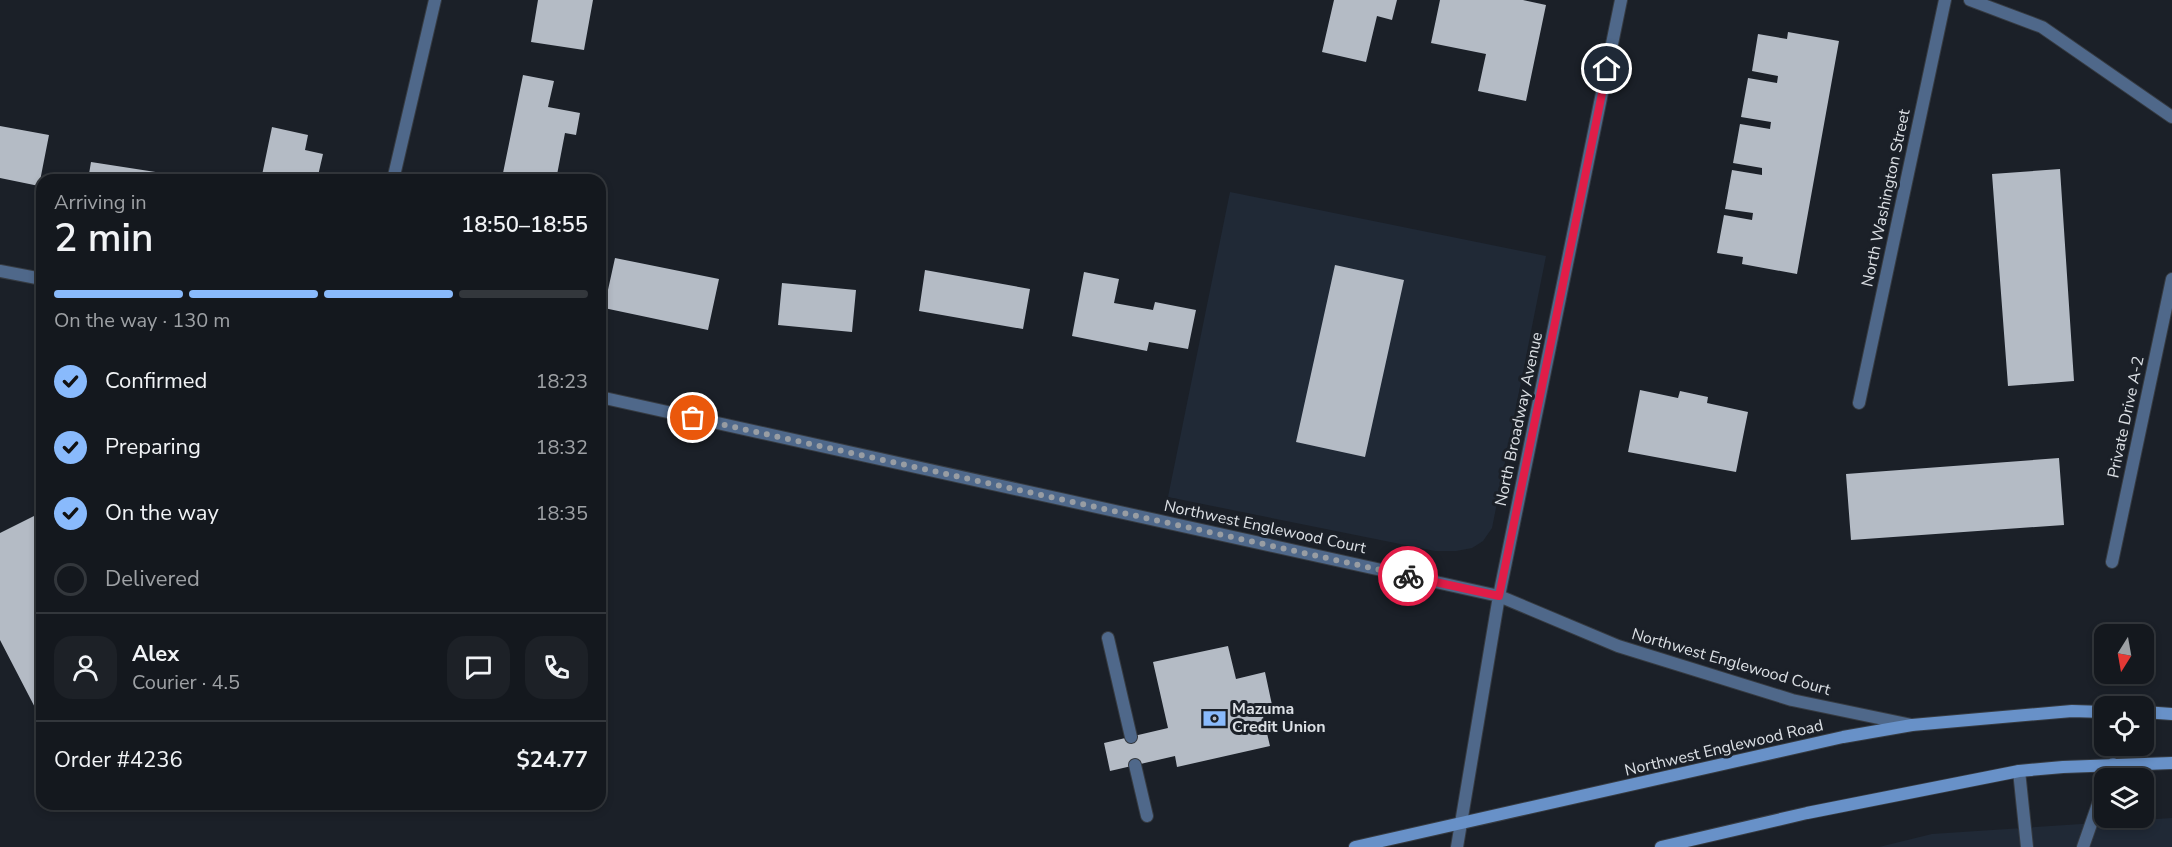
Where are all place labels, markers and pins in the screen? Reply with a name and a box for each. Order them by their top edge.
pin [1581,43,1632,94]
pin [667,392,718,443]
place label: Mazuma Credit Union [1232,698,1326,738]
bank icon: Mazuma Credit Union [1201,705,1227,731]

